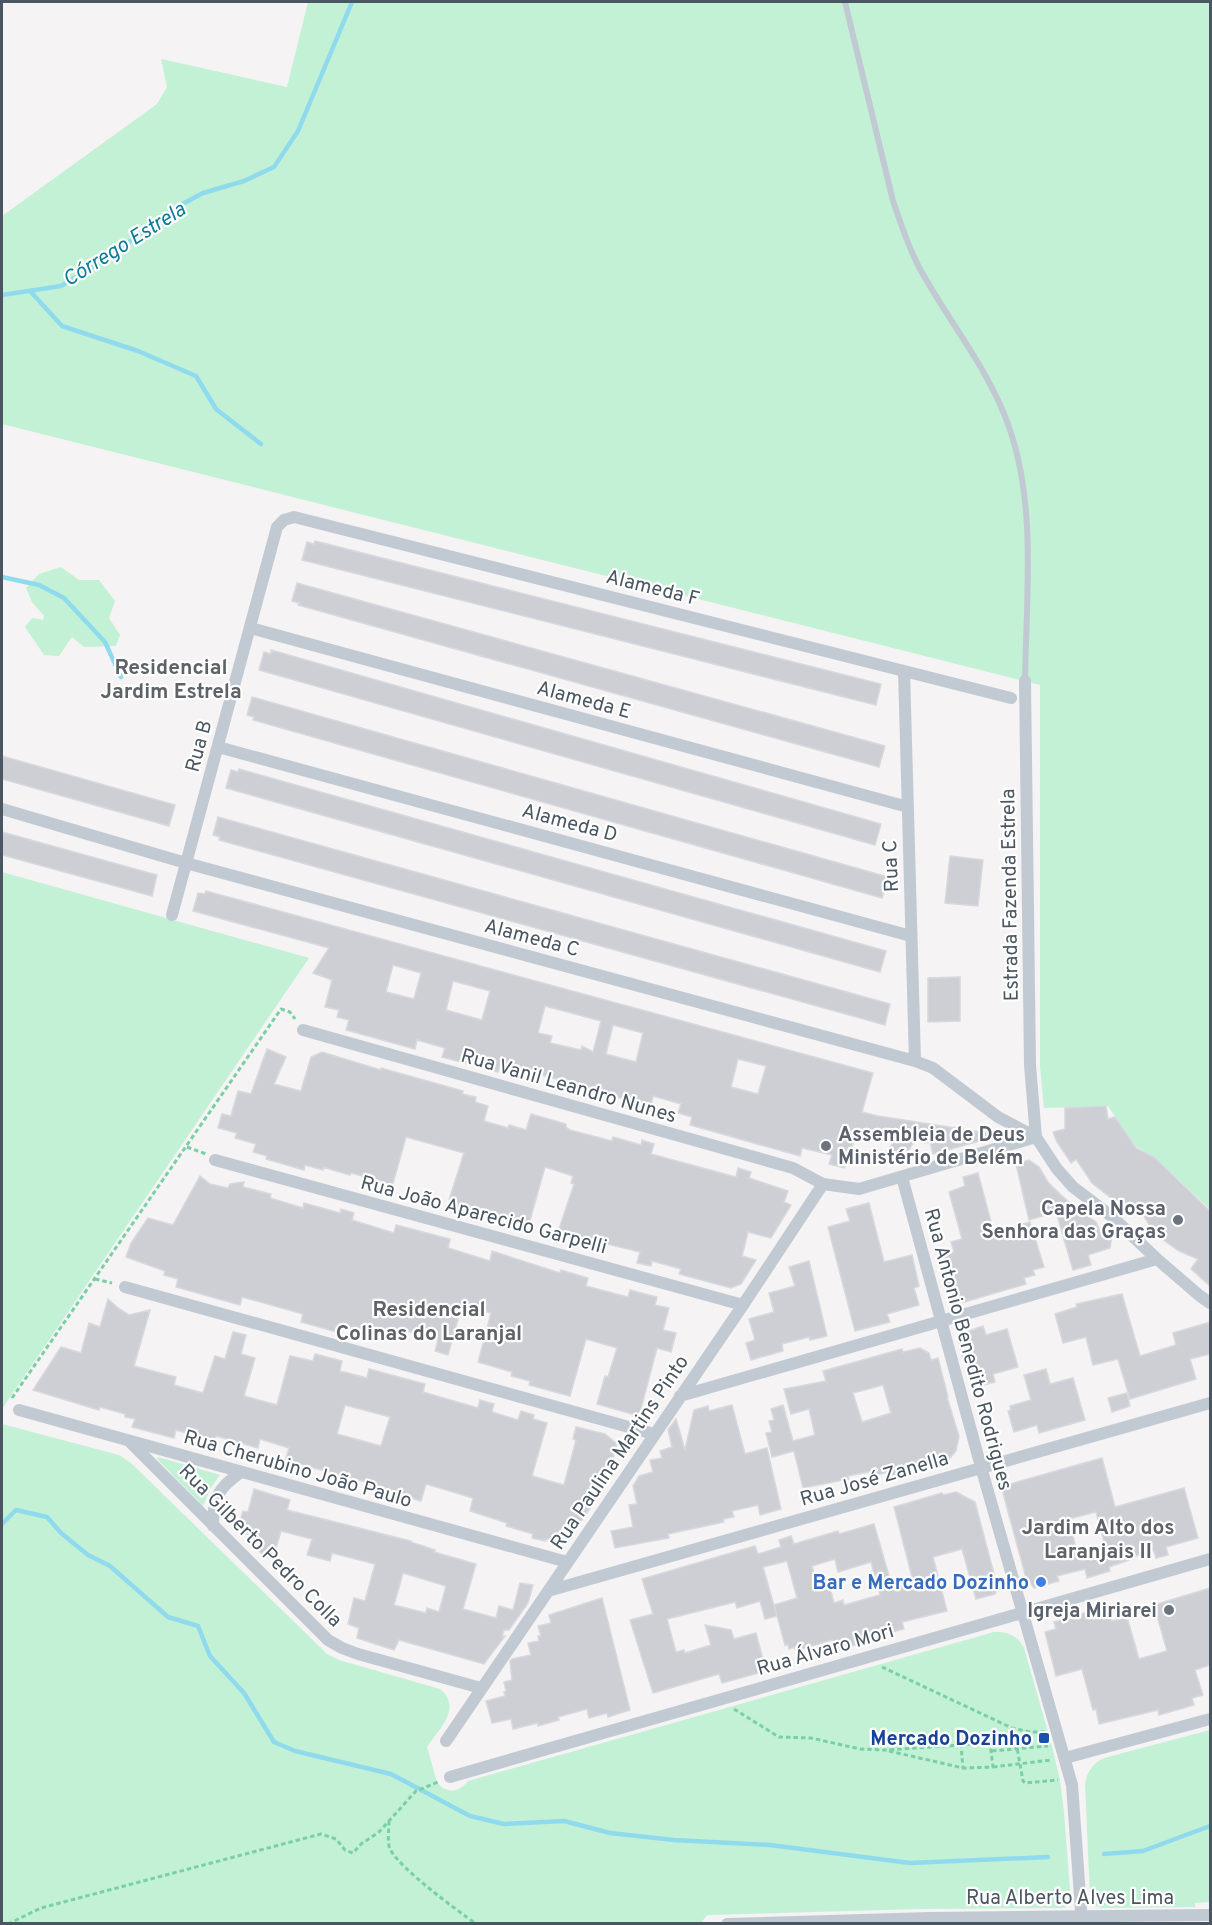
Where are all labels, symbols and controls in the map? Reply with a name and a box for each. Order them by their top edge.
water label: Córrego Estrela [58,197,191,294]
street label: Alameda F [603,565,702,613]
district label: Residencial Jardim Estrela [100,655,242,706]
street label: Alameda E [534,676,633,726]
street label: Rua B [181,718,219,775]
street label: Estrada Fazenda Estrela [996,788,1026,1001]
street label: Alameda D [519,799,620,849]
street label: Rua C [878,839,906,893]
street label: Alameda C [481,914,582,964]
street label: Rua Vanil Leandro Nunes [458,1044,679,1130]
place label: Assembleia de Deus Ministério de Belém [838,1123,1025,1172]
marker: Assembleia de Deus Ministério de Belém [819,1139,833,1153]
street label: Rua João Aparecido Garpelli [357,1171,610,1261]
place label: Capela Nossa Senhora das Graças [981,1197,1166,1246]
street label: Rua Antonio Benedito Rodrigues [917,1206,1017,1493]
marker: Capela Nossa Senhora das Graças [1171,1213,1185,1227]
district label: Residencial Colinas do Laranjal [336,1297,522,1348]
street label: Rua Paulina Martins Pinto [546,1351,696,1556]
street label: Rua Cherubino João Paulo [180,1425,415,1515]
street label: Rua José Zanella [797,1446,952,1514]
street label: Rua Gilberto Pedro Colla [172,1459,347,1634]
district label: Jardim Alto dos Laranjais II [1021,1515,1175,1566]
place label: Bar e Mercado Dozinho [813,1571,1029,1597]
marker: Bar e Mercado Dozinho [1034,1575,1048,1589]
place label: Igreja Miriarei [1027,1599,1157,1625]
marker: Igreja Miriarei [1162,1603,1176,1617]
street label: Rua Álvaro Mori [753,1617,897,1683]
place label: Mercado Dozinho [870,1727,1032,1753]
marker: Mercado Dozinho [1037,1731,1051,1745]
street label: Rua Alberto Alves Lima [966,1886,1174,1912]

